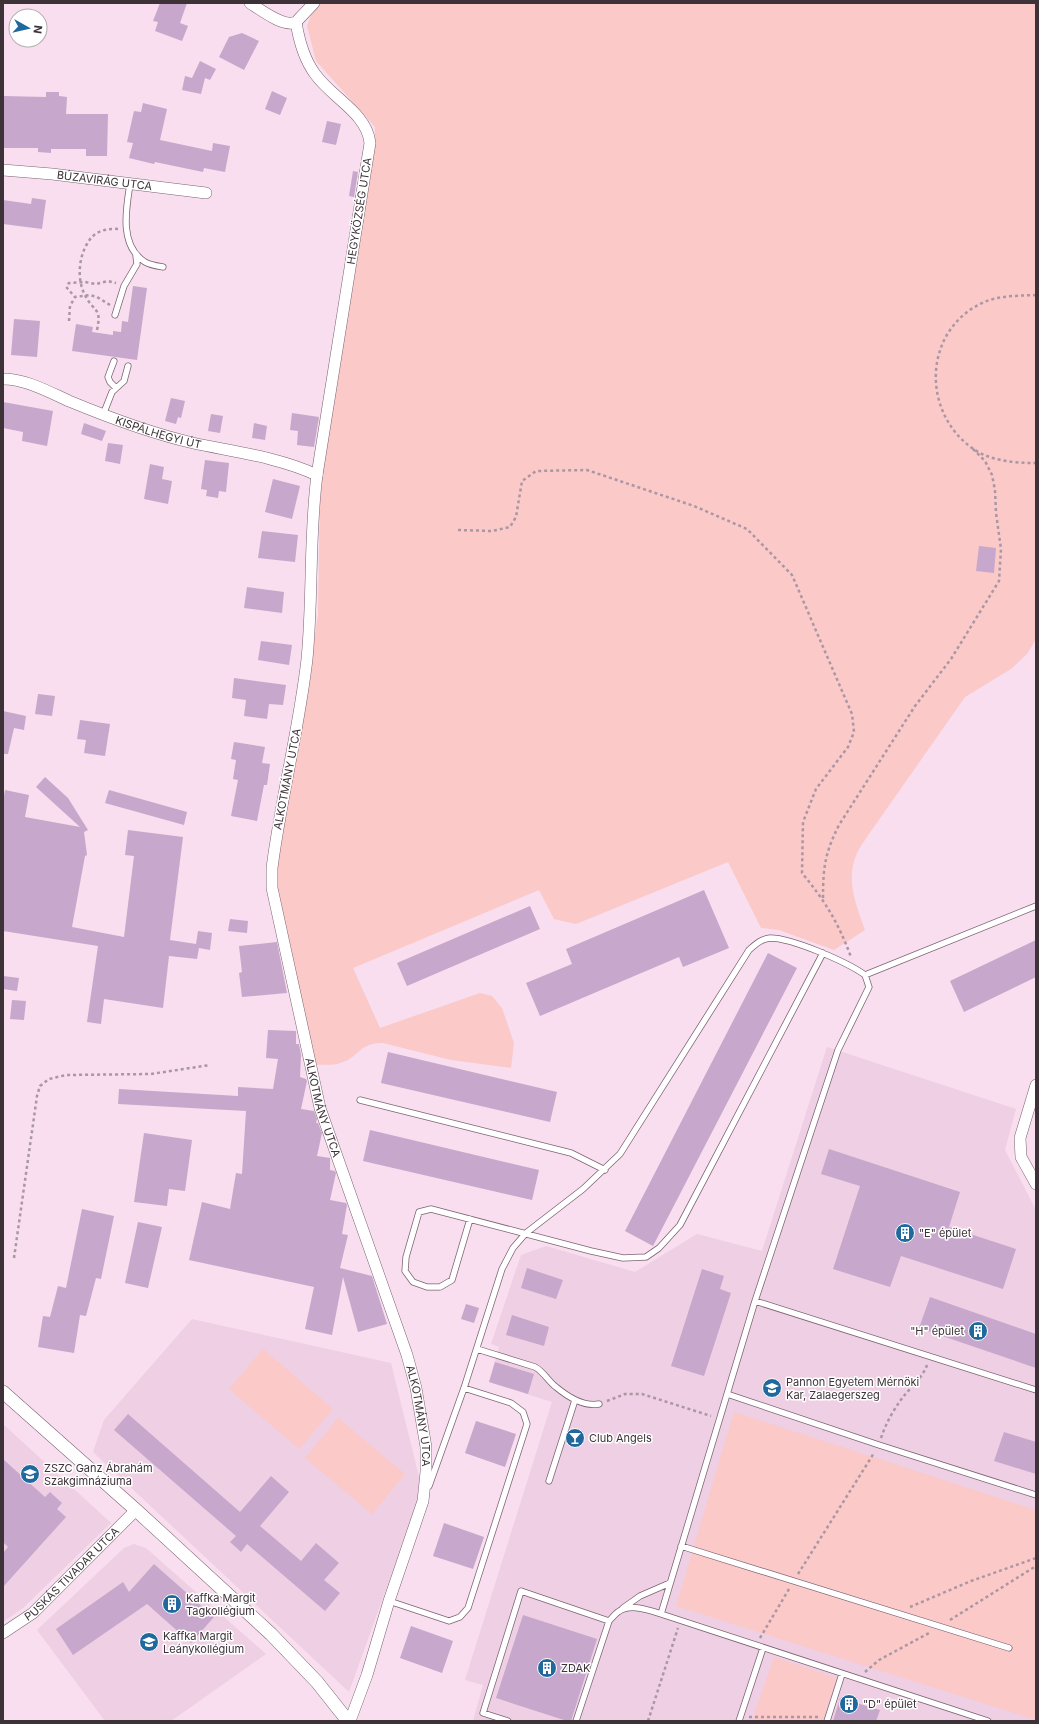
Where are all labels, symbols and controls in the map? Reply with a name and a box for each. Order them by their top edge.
north arrow [8,8,48,48]
text: N [30,24,45,35]
street label: HEGYKÖZSÉG UTCA [344,156,374,265]
street label: BÚZAVIRÁG UTCA [56,168,153,193]
street label: KISPÁLHEGYI ÚT [113,413,203,452]
street label: ALKOTMÁNY UTCA [270,727,304,831]
street label: ALKOTMÁNY UTCA [302,1056,344,1159]
building icon: "E" épület [894,1222,916,1244]
place label: "E" épület [919,1226,972,1240]
building icon: "H" épület [967,1320,989,1342]
place label: "H" épület [910,1324,964,1338]
street label: ALKOTMÁNY UTCA [403,1364,433,1467]
place label: Pannon Egyetem Mérnöki Kar, Zalaegerszeg [786,1375,919,1402]
school or university icon: Pannon Egyetem Mérnöki Kar, Zalaegerszeg [761,1377,783,1399]
bar icon: Club Angels [564,1427,586,1449]
place label: Club Angels [589,1431,652,1445]
place label: ZSZC Ganz Ábrahám Szakgimnáziuma [44,1461,153,1488]
school or university icon: ZSZC Ganz Ábrahám Szakgimnáziuma [19,1463,41,1485]
street label: PUSKÁS TIVADAR UTCA [22,1524,122,1624]
place label: Kaffka Margit Tagkollégium [186,1591,256,1618]
building icon: Kaffka Margit Tagkollégium [161,1593,183,1615]
place label: Kaffka Margit Leánykollégium [163,1629,244,1656]
school or university icon: Kaffka Margit Leánykollégium [138,1631,160,1653]
building icon: ZDAK [536,1657,558,1679]
place label: ZDAK [561,1661,591,1675]
building icon: "D" épület [838,1693,860,1715]
place label: "D" épület [863,1697,917,1711]

